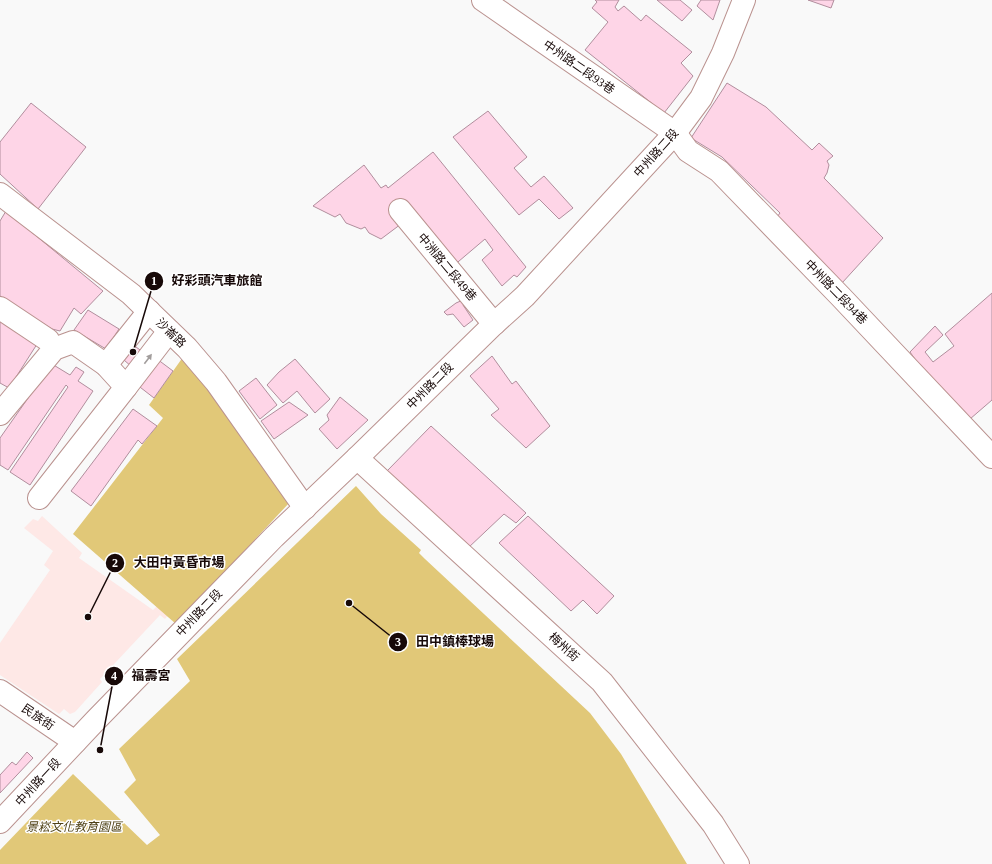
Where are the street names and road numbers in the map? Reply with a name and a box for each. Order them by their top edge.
street label: 中州路二段93巷 [541,37,617,97]
street label: 中州路二段 [631,126,681,180]
street label: 中洲路二段49巷 [415,230,479,304]
street label: 中州路二段94巷 [802,257,870,327]
street label: 沙崙路 [153,315,189,351]
street label: 中州路二段 [404,360,456,412]
street label: 中州路二段 [173,587,225,639]
street label: 梅州街 [546,630,582,664]
street label: 民族街 [19,701,57,733]
street label: 中州路一段 [12,755,64,809]

